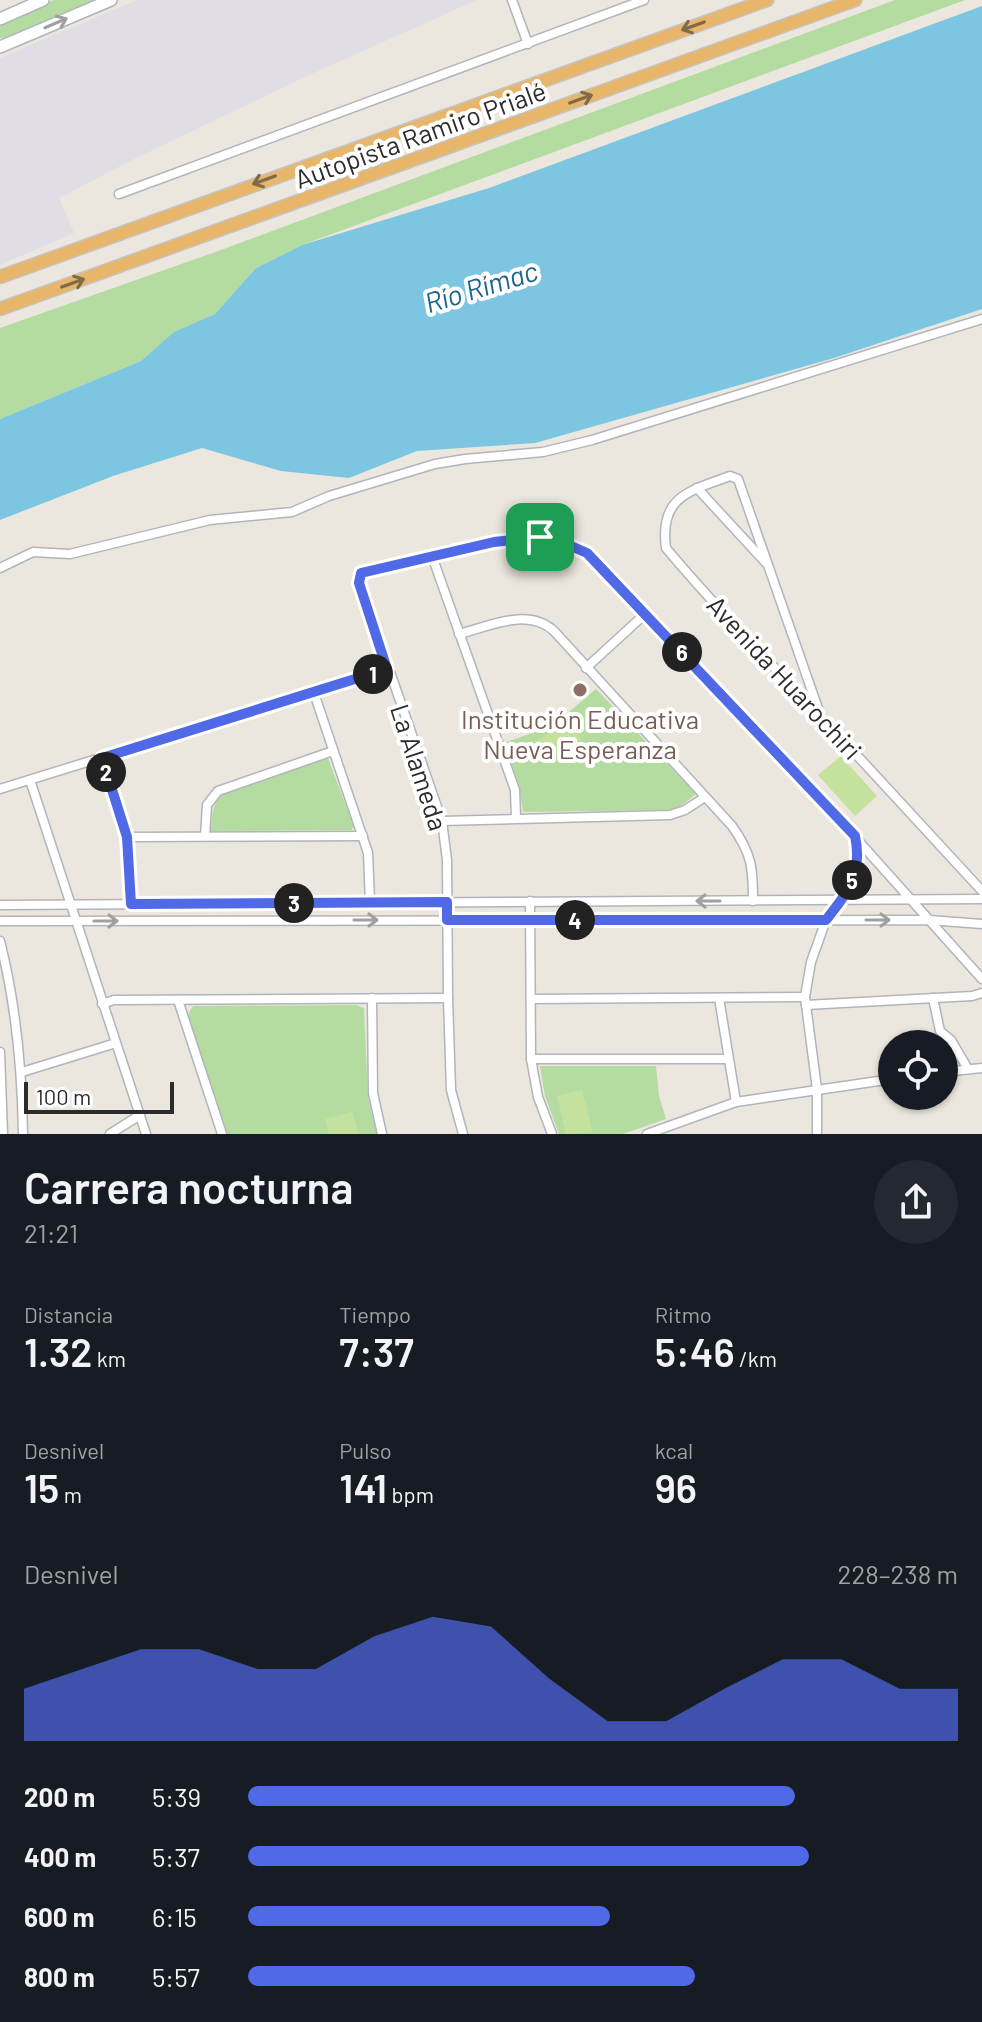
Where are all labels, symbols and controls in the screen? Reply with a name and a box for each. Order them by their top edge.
one-way arrow [43,15,67,30]
one-way arrow [682,20,706,34]
street label: Autopista Ramiro Prialé [290,74,550,194]
one-way arrow [568,91,593,105]
one-way arrow [252,173,277,188]
water label: Río Rímac [420,253,542,319]
one-way arrow [61,274,86,289]
pin [506,503,574,571]
icon: arrive [518,515,562,559]
street label: Avenida Huarochiri [701,589,869,765]
pin: 6 [662,632,702,672]
text: 6 [676,639,688,665]
pin: 1 [353,654,393,694]
text: 1 [369,661,377,687]
marker: Institución Educativa Nueva Esperanza [571,681,589,699]
street label: La Alameda [385,700,455,834]
place label: Institución Educativa Nueva Esperanza [461,703,699,764]
pin: 2 [86,752,126,792]
text: 2 [100,759,112,785]
pin: 5 [832,860,872,900]
text: 5 [846,867,858,893]
pin: 3 [274,883,314,923]
text: 3 [288,890,300,916]
one-way arrow [695,893,722,909]
pin: 4 [555,900,595,940]
text: 4 [568,907,582,933]
one-way arrow [352,912,379,928]
one-way arrow [864,912,891,928]
one-way arrow [92,913,119,929]
map controls [878,1030,958,1110]
button: locate [878,1030,958,1110]
scale bar [24,1078,174,1114]
text: 100 m [36,1083,91,1109]
text: Carrera nocturna [24,1160,353,1213]
button: share [874,1160,958,1244]
text: 21:21 [24,1217,78,1248]
text: Distancia [24,1301,113,1327]
text: Tiempo [339,1301,411,1327]
text: Ritmo [655,1301,712,1327]
text: 1.32 [24,1327,92,1375]
text: 7:37 [339,1327,414,1375]
text: 5:46 [655,1327,735,1375]
text: km [92,1345,126,1371]
text: /km [735,1345,777,1371]
text: Desnivel [24,1437,104,1463]
text: Pulso [339,1437,392,1463]
text: kcal [655,1437,693,1463]
text: 15 [24,1463,59,1511]
text: 141 [339,1463,387,1511]
text: 96 [655,1463,697,1511]
text: m [59,1481,82,1507]
text: bpm [387,1481,434,1507]
text: Desnivel [24,1558,119,1589]
text: 228–238 m [837,1558,958,1589]
text: 200 m [24,1781,95,1812]
text: 5:39 [152,1781,201,1812]
text: 400 m [24,1841,96,1872]
text: 5:37 [152,1841,200,1872]
text: 600 m [24,1901,95,1932]
text: 6:15 [152,1901,197,1932]
text: 800 m [24,1961,95,1992]
text: 5:57 [152,1961,200,1992]

